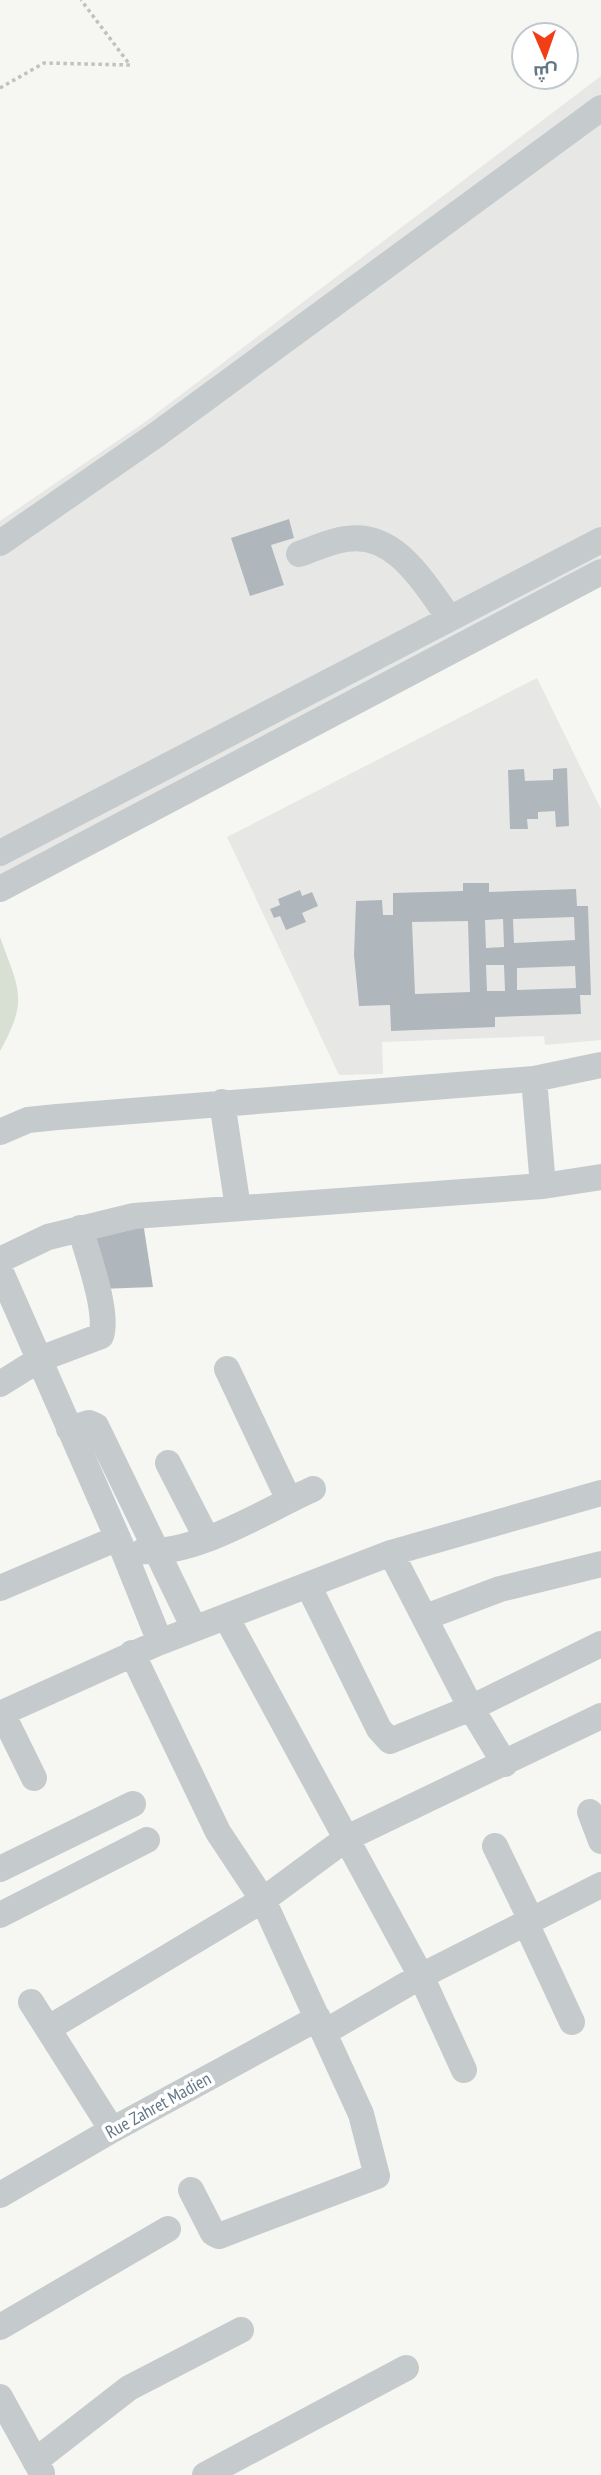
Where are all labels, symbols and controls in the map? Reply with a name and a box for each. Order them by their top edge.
north arrow [510,21,580,91]
text: ش [533,61,558,85]
street label: Rue Zahret Madien [101,2067,215,2143]

